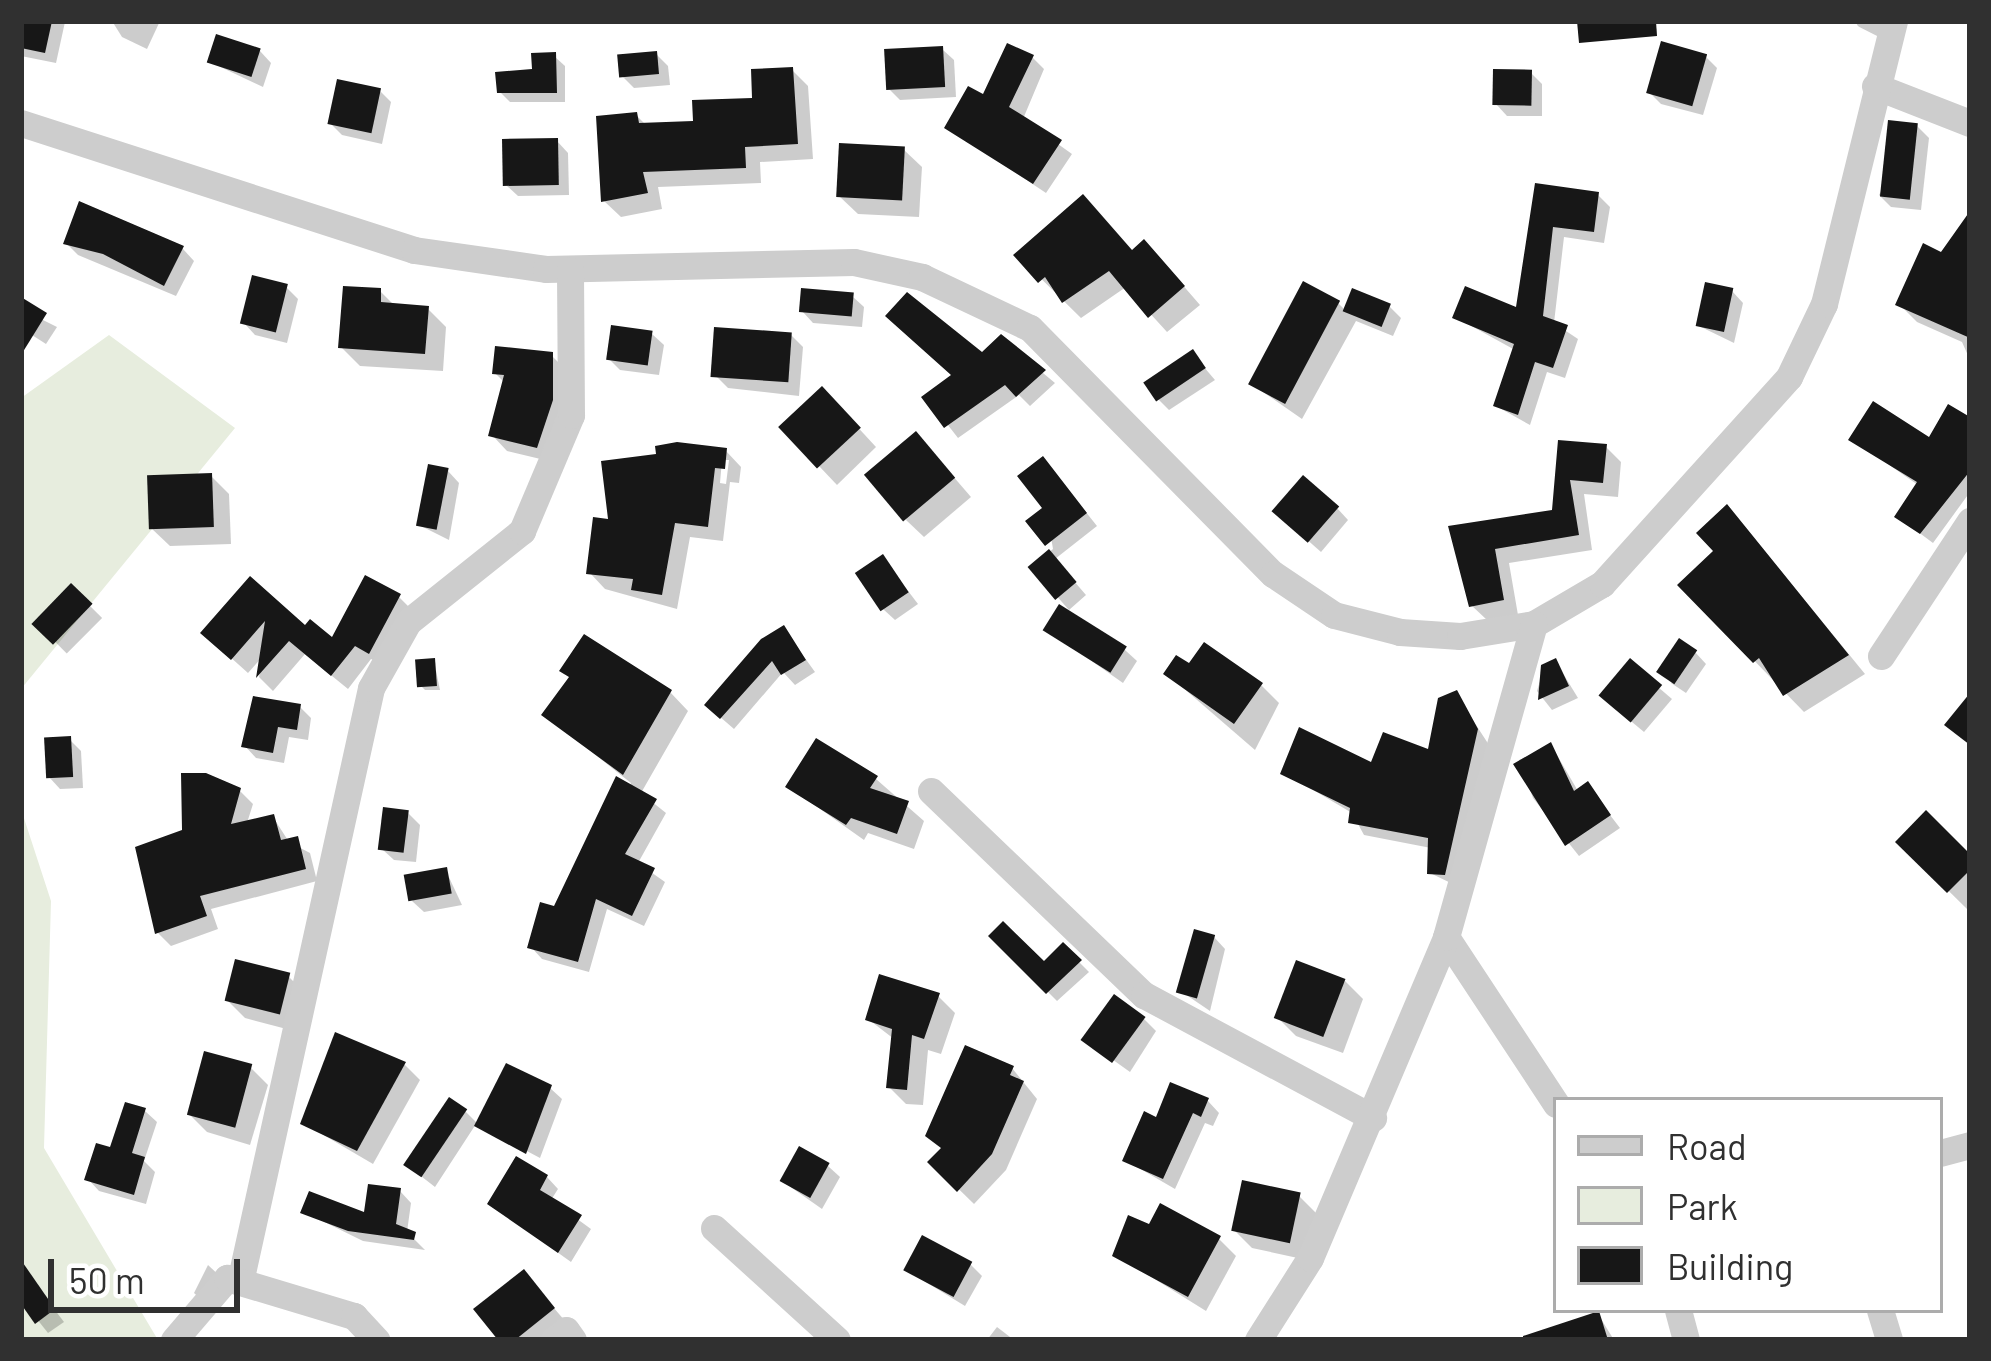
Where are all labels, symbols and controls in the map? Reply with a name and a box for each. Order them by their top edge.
legend [1553,1097,1943,1313]
text: Road [1667,1124,1747,1167]
text: Park [1667,1184,1738,1227]
scale bar [54,1235,246,1309]
text: Building [1667,1244,1793,1287]
text: 50 m [69,1258,145,1301]

